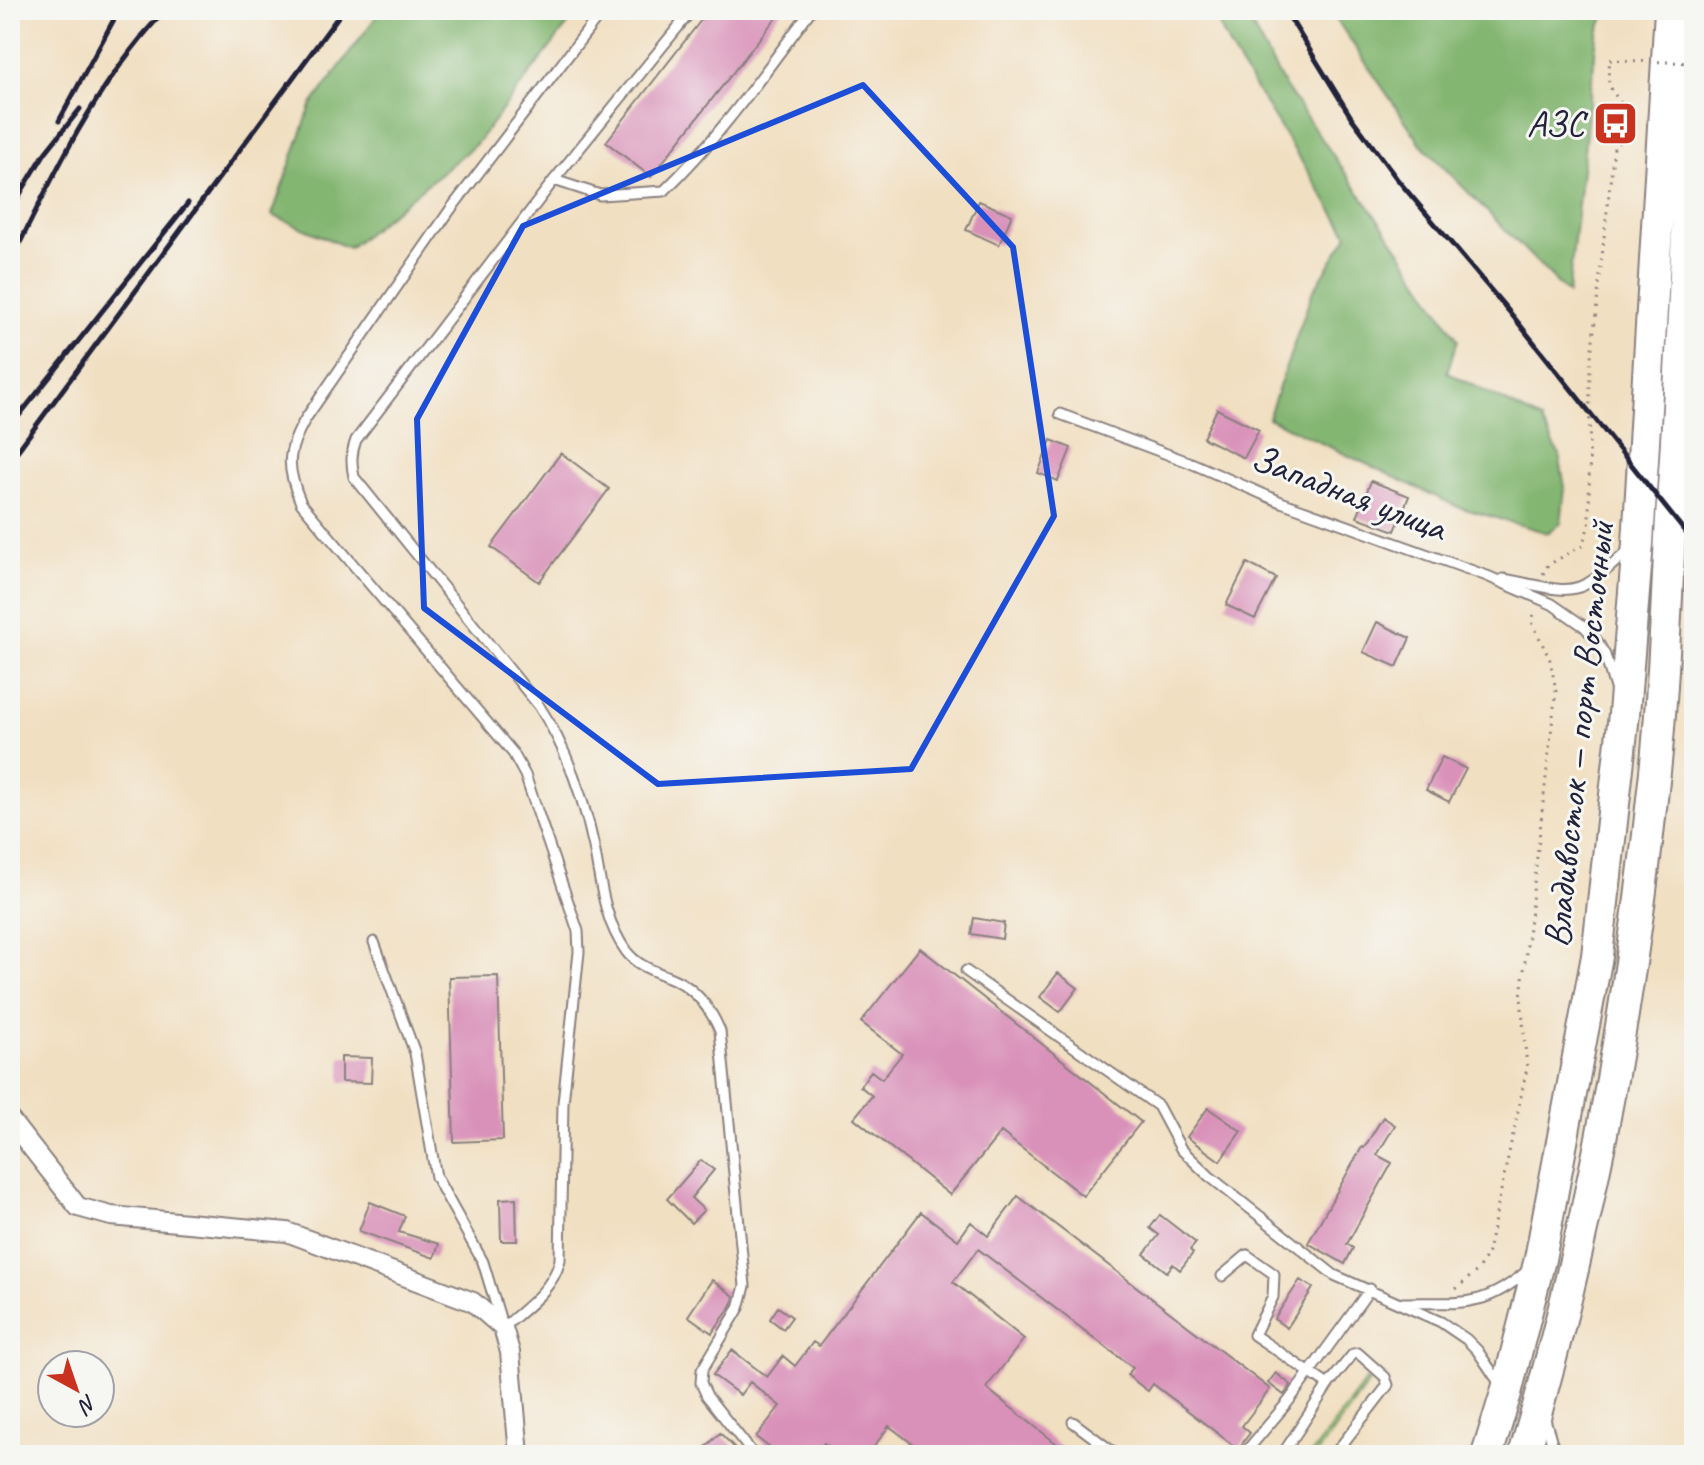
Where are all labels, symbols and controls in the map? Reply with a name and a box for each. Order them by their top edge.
bus stop icon: АЗС [1591,99,1639,147]
place label: АЗС [1527,100,1589,147]
street label: Западная улица [1245,434,1455,552]
street label: Владивосток — порт Восточный [1533,517,1624,949]
north arrow [36,1349,116,1429]
text: N [71,1388,102,1421]

